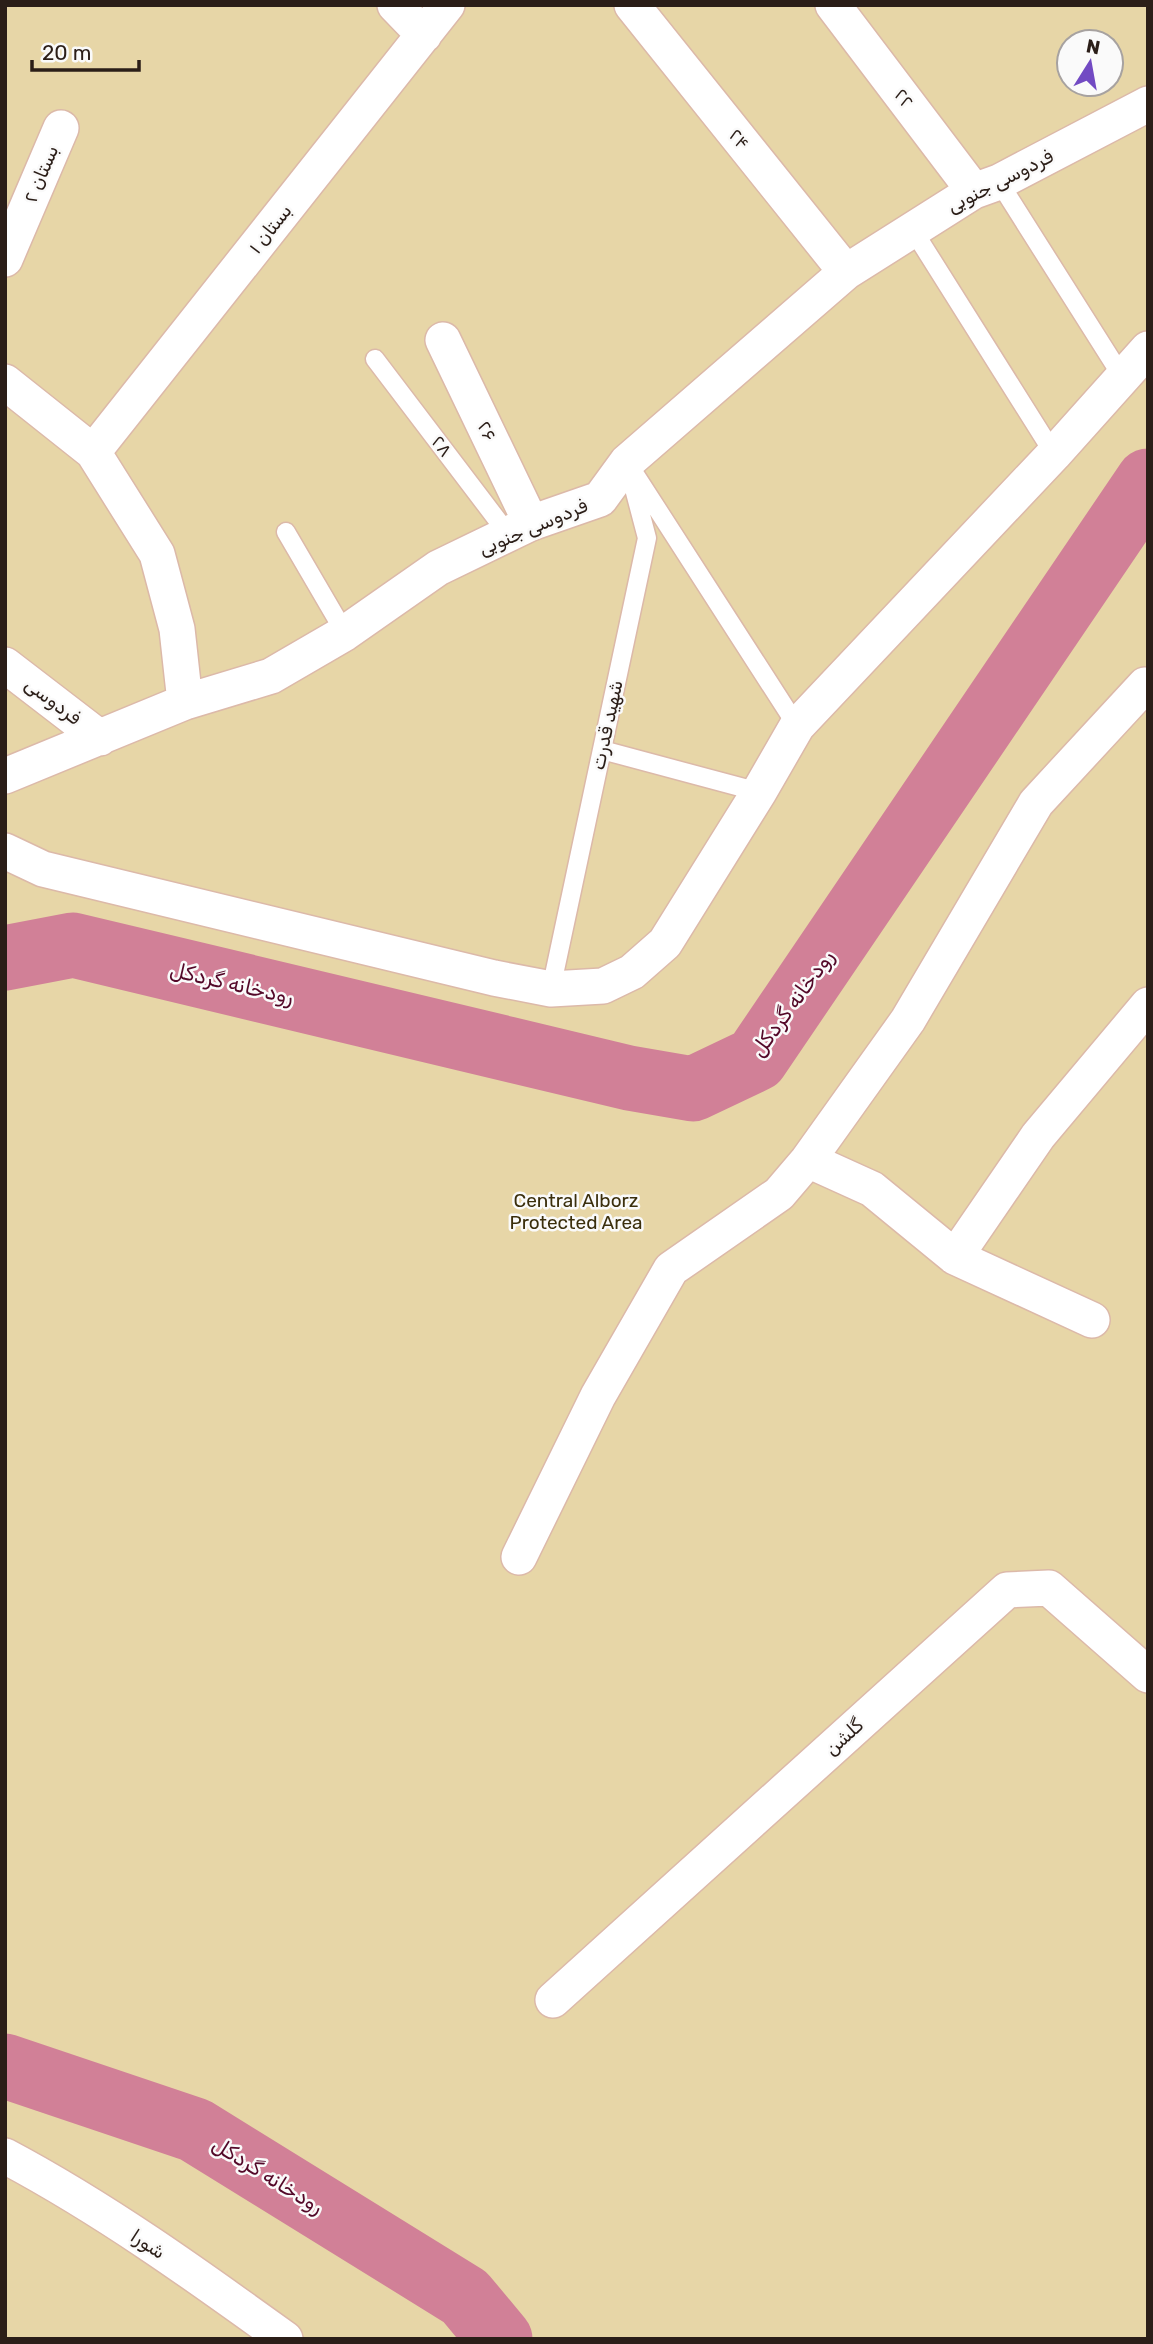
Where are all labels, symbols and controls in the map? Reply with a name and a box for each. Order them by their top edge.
scale bar [32,28,138,72]
north arrow [1055,28,1125,98]
text: N [1084,34,1102,59]
text: 20 m [42,40,91,65]
street label: ۲۲ [889,84,919,112]
street label: ۲۴ [724,124,754,154]
street label: بستان ۲ [19,142,63,206]
street label: فردوسی جنوبی [943,144,1057,218]
street label: بستان ۱ [244,200,296,258]
street label: ۲۶ [472,417,502,445]
street label: ۲۸ [426,431,458,461]
street label: فردوسی جنوبی [475,494,591,560]
street label: فردوسی [20,672,86,730]
street label: شهید قدرت [586,678,628,772]
water label: رودخانه گردکل [745,945,840,1062]
water label: رودخانه گردکل [168,957,296,1010]
park label: Central Alborz Protected Area [509,1189,643,1234]
street label: گلشن [820,1713,868,1760]
water label: رودخانه گردکل [207,2131,328,2220]
street label: شورا [126,2224,170,2264]

